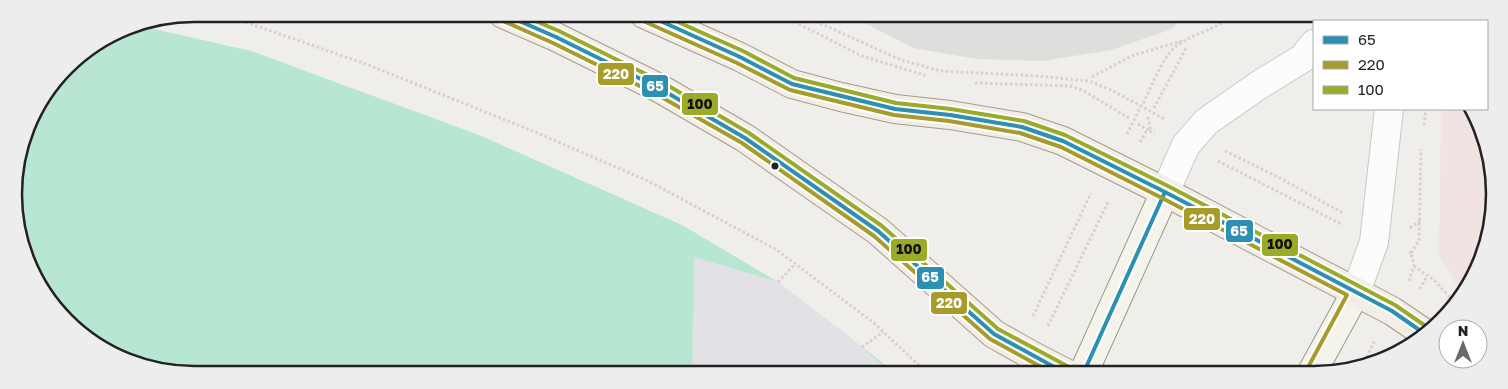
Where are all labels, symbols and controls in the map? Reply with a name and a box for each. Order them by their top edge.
legend [1313,20,1488,110]
text: 65 [1358,30,1376,48]
text: 220 [1358,55,1385,73]
line badge: 220 [597,62,635,86]
text: 220 [603,65,629,82]
line badge: 65 [641,74,669,98]
text: 65 [646,77,664,94]
text: 100 [1358,80,1384,98]
line badge: 100 [681,92,719,116]
text: 100 [687,95,713,112]
unlabelled marker [770,161,780,171]
line badge: 220 [1183,207,1221,231]
text: 220 [1189,210,1215,227]
line badge: 65 [1225,219,1254,243]
text: 65 [1230,222,1248,239]
line badge: 100 [1261,233,1299,257]
text: 100 [1267,235,1293,252]
line badge: 100 [890,238,928,262]
text: 100 [896,240,922,257]
line badge: 65 [916,266,945,290]
text: 65 [921,268,939,285]
line badge: 220 [930,291,968,315]
text: 220 [936,294,962,311]
north arrow [1438,319,1488,369]
text: N [1458,322,1468,339]

